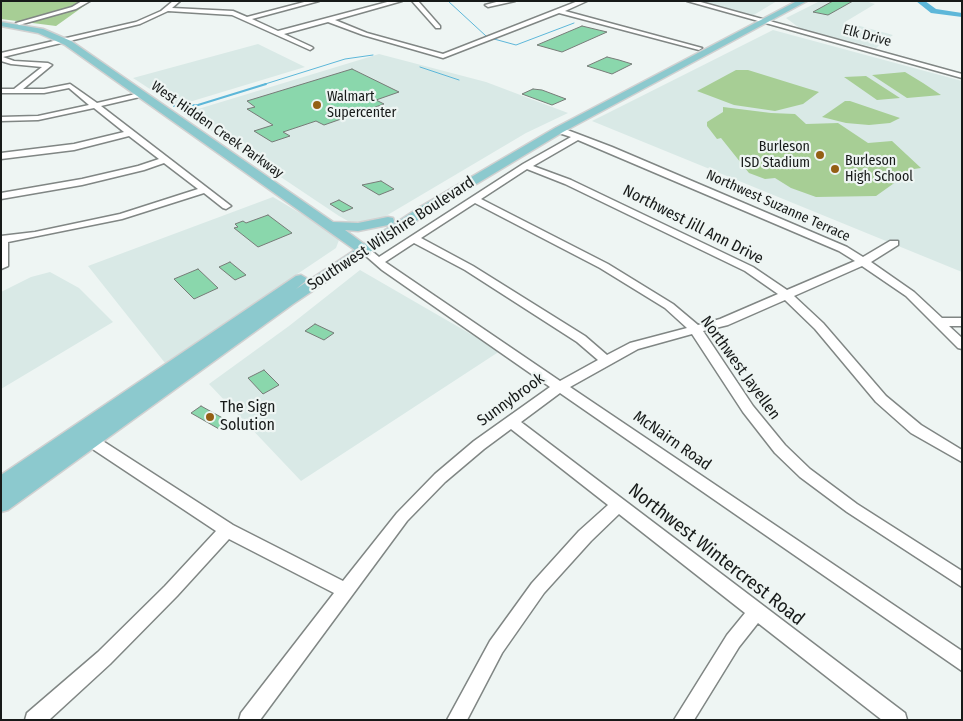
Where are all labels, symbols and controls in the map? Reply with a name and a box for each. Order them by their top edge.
street label: Elk Drive [841,21,893,51]
street label: West Hidden Creek Parkway [148,78,286,182]
place label: Walmart Supercenter [327,89,396,121]
marker: Walmart Supercenter [311,99,323,111]
place label: Burleson ISD Stadium [741,139,810,172]
marker: Burleson ISD Stadium [814,149,826,161]
place label: Burleson High School [845,153,913,186]
marker: Burleson High School [829,163,841,175]
street label: Northwest Suzanne Terrace [704,167,852,245]
street label: Southwest Wilshire Boulevard [304,173,478,295]
street label: Northwest Jill Ann Drive [620,181,766,269]
street label: Northwest Jayellen [696,313,784,423]
street label: Sunnybrook [474,369,548,431]
place label: The Sign Solution [220,398,275,436]
street label: McNairn Road [629,407,715,475]
marker: The Sign Solution [204,411,216,423]
street label: Northwest Wintercrest Road [623,479,809,631]

